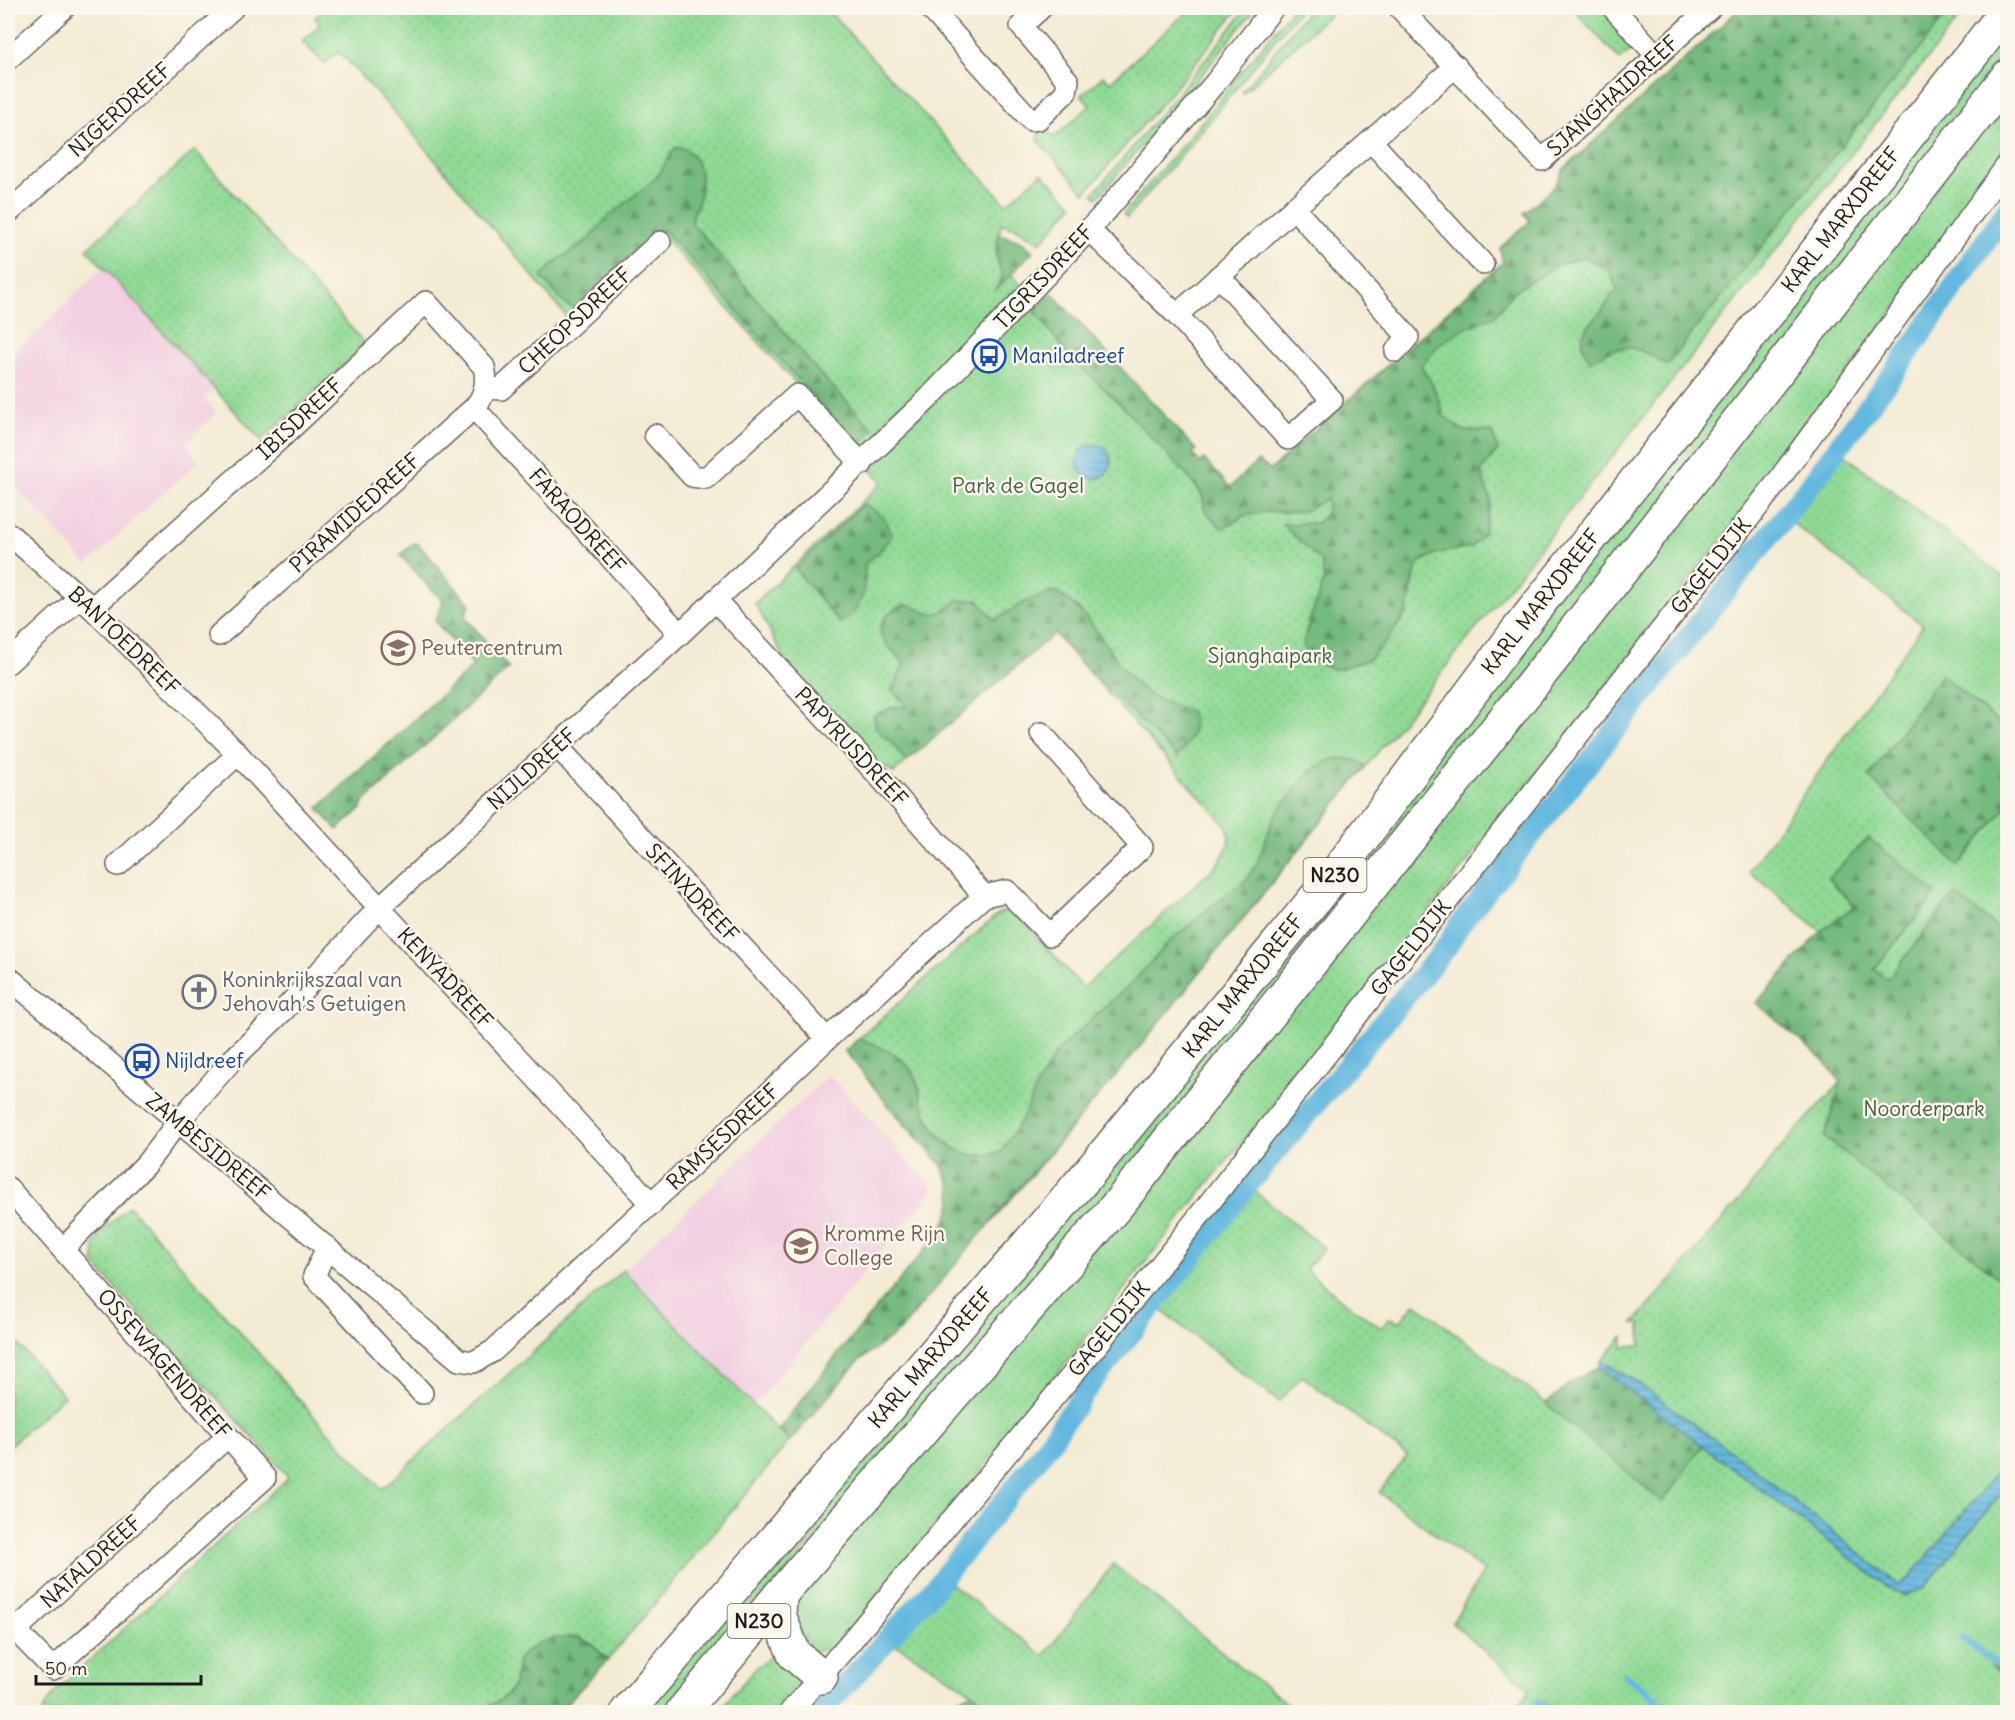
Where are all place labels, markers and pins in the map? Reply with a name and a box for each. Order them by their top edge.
bus stop icon: Maniladreef [971,338,1007,374]
place label: Maniladreef [1012,342,1125,369]
school or university icon: Peutercentrum [380,630,416,666]
place label: Peutercentrum [421,634,563,661]
place label: Koninkrijkszaal van Jehovah's Getuigen [222,966,406,1017]
church icon: Koninkrijkszaal van Jehovah's Getuigen [181,974,217,1010]
bus stop icon: Nijldreef [124,1043,160,1079]
place label: Nijldreef [165,1047,244,1074]
place label: Kromme Rijn College [824,1220,945,1271]
school or university icon: Kromme Rijn College [783,1228,819,1264]

